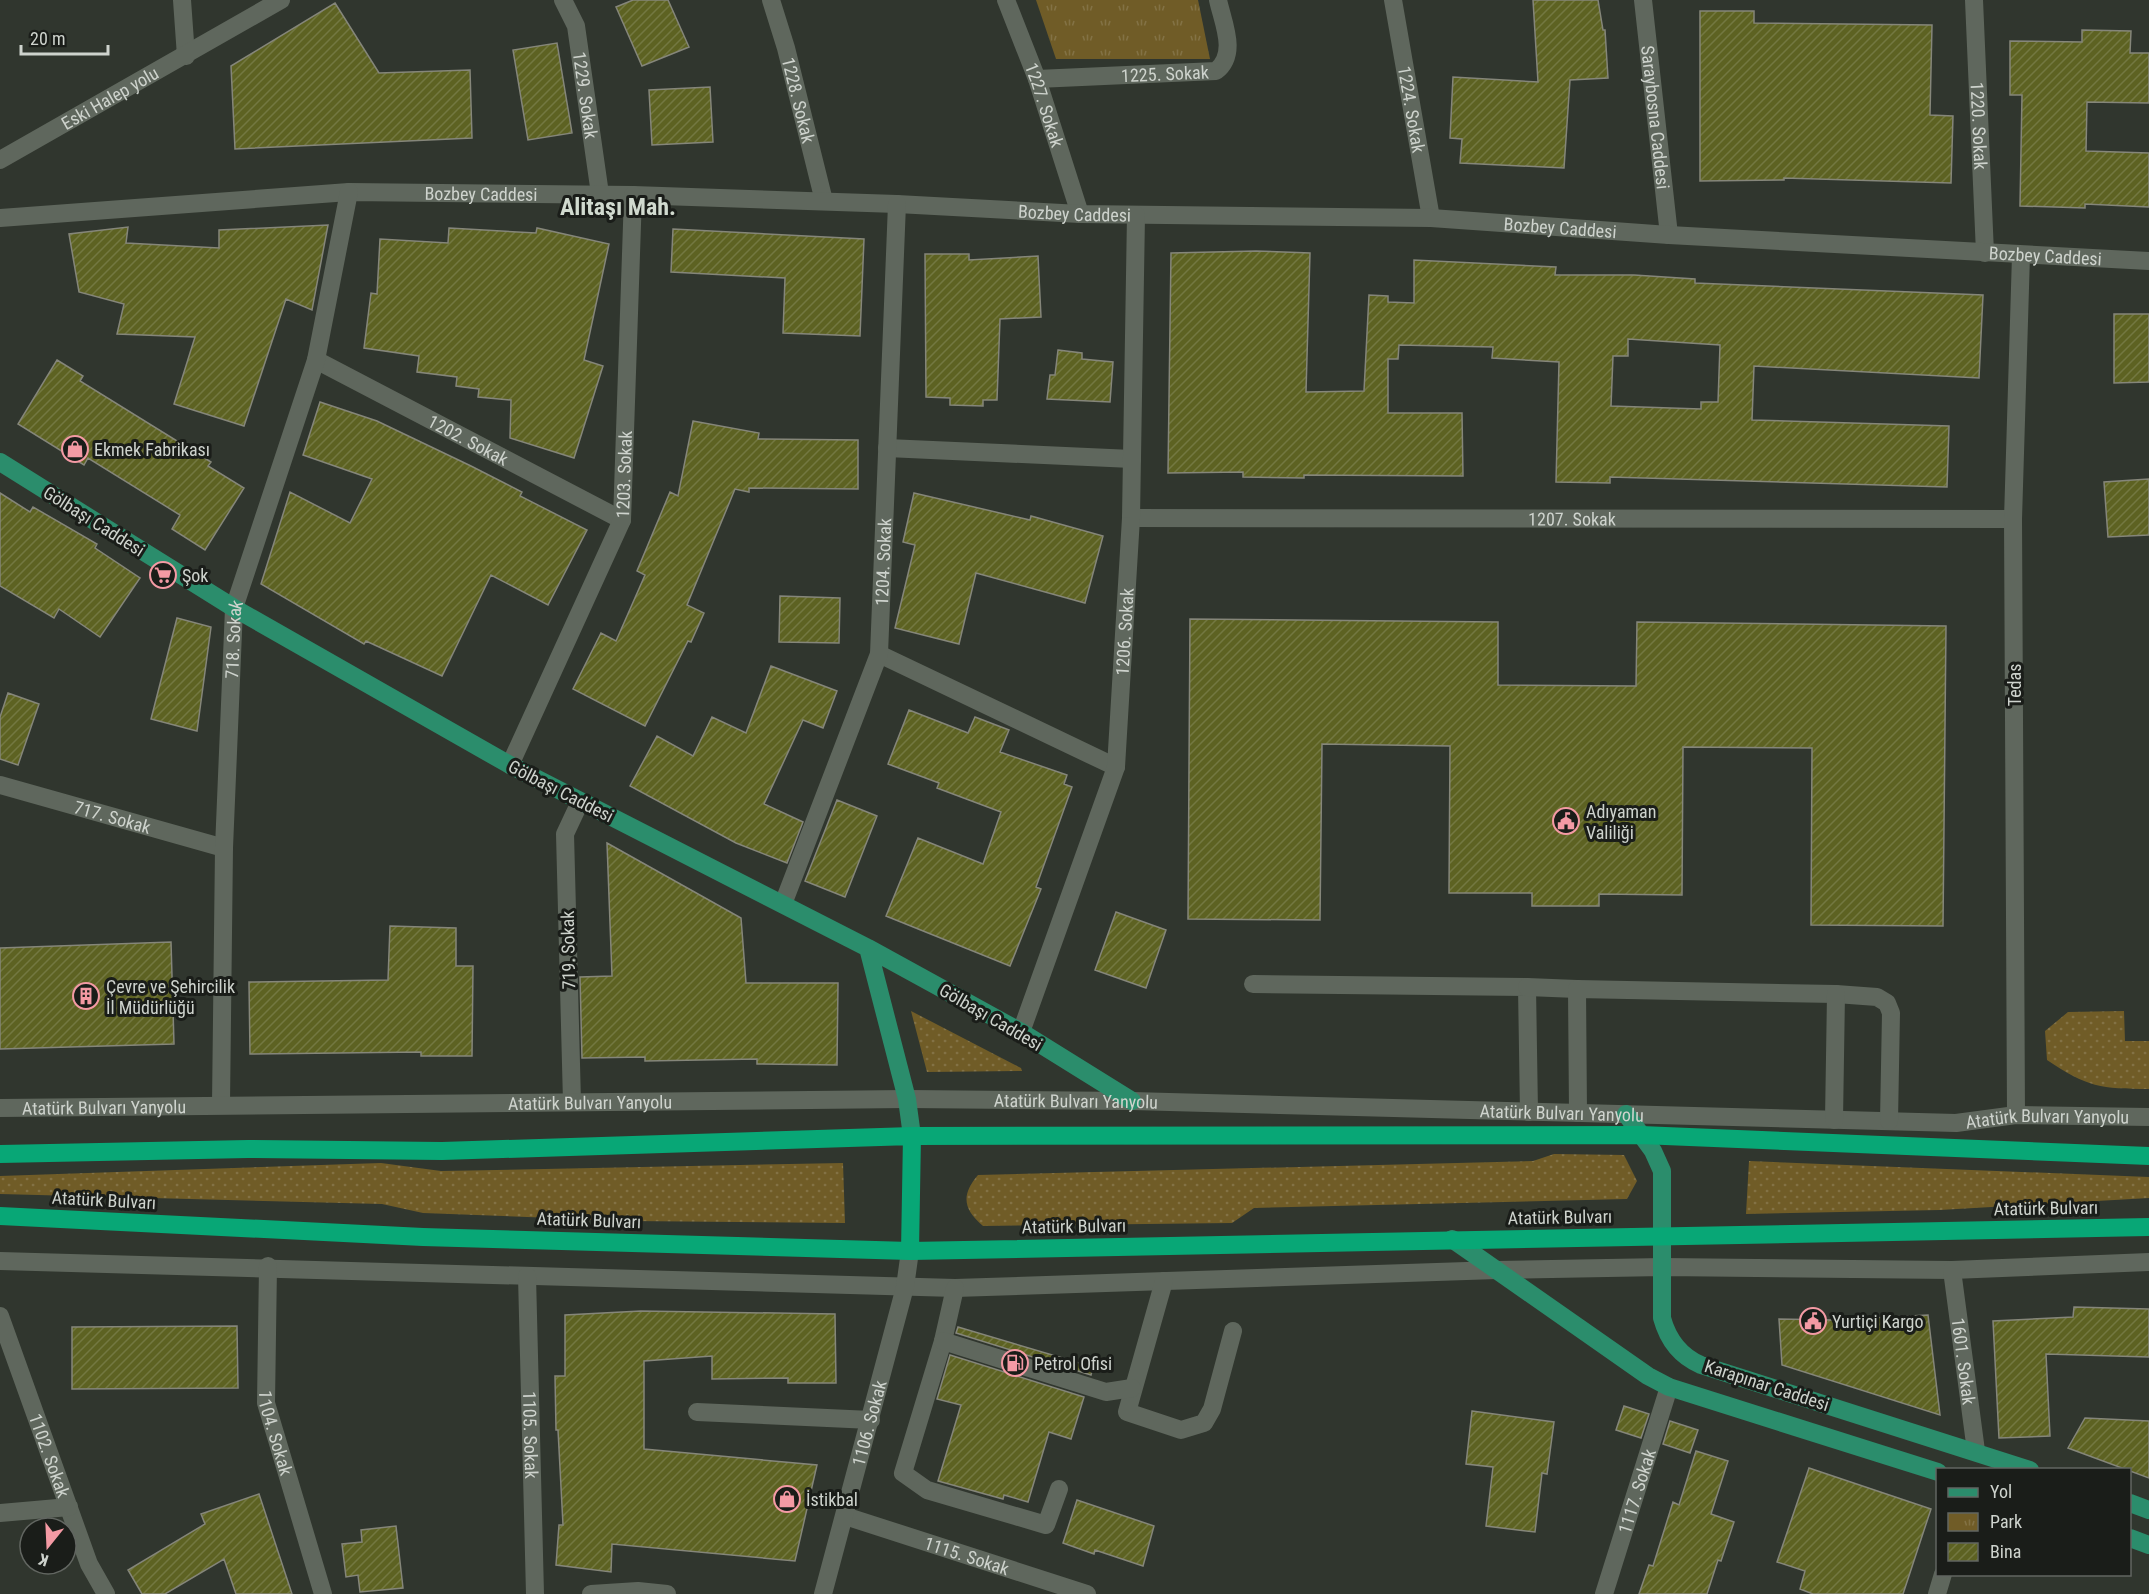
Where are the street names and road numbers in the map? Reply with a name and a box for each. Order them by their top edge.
street label: Saraybosna Caddesi [1638,44,1674,190]
street label: 1229. Sokak [569,50,602,140]
street label: 1228. Sokak [778,55,820,145]
street label: 1227. Sokak [1021,60,1069,150]
street label: 1225. Sokak [1121,61,1209,86]
street label: Eski Halep yolu [57,62,162,134]
street label: 1224. Sokak [1394,64,1430,154]
street label: 1220. Sokak [1967,82,1992,170]
street label: Bozbey Caddesi [424,182,538,204]
street label: Bozbey Caddesi [1018,200,1131,225]
street label: Bozbey Caddesi [1503,213,1617,242]
street label: Bozbey Caddesi [1988,242,2102,269]
street label: 1202. Sokak [425,410,512,469]
street label: 1203. Sokak [612,430,636,519]
street label: Gölbaşı Caddesi [40,482,148,560]
street label: 1207. Sokak [1528,508,1616,529]
street label: 1204. Sokak [870,518,895,606]
street label: 1206. Sokak [1111,587,1137,676]
street label: 718. Sokak [221,597,247,679]
street label: Tedas [2004,664,2025,706]
street label: Gölbaşı Caddesi [505,755,617,827]
street label: 717. Sokak [72,796,153,837]
street label: 719. Sokak [557,910,579,990]
street label: Gölbaşı Caddesi [936,979,1046,1055]
street label: Atatürk Bulvarı Yanyolu [994,1089,1158,1112]
street label: Atatürk Bulvarı Yanyolu [508,1091,672,1113]
street label: Atatürk Bulvarı Yanyolu [22,1096,186,1118]
street label: Atatürk Bulvarı Yanyolu [1479,1100,1644,1125]
street label: Atatürk Bulvarı Yanyolu [1964,1104,2129,1132]
street label: Atatürk Bulvarı [51,1187,157,1213]
street label: Atatürk Bulvarı [1994,1197,2098,1219]
street label: Atatürk Bulvarı [1508,1206,1612,1228]
street label: Atatürk Bulvarı [536,1208,642,1232]
street label: Atatürk Bulvarı [1022,1215,1126,1237]
street label: 1601. Sokak [1948,1316,1980,1406]
street label: Karapınar Caddesi [1702,1355,1832,1415]
street label: 1106. Sokak [847,1378,890,1468]
street label: 1104. Sokak [255,1390,297,1478]
street label: 1105. Sokak [519,1391,543,1479]
street label: 1102. Sokak [25,1410,75,1500]
street label: 1117. Sokak [1613,1446,1660,1536]
street label: 1115. Sokak [922,1532,1012,1579]

